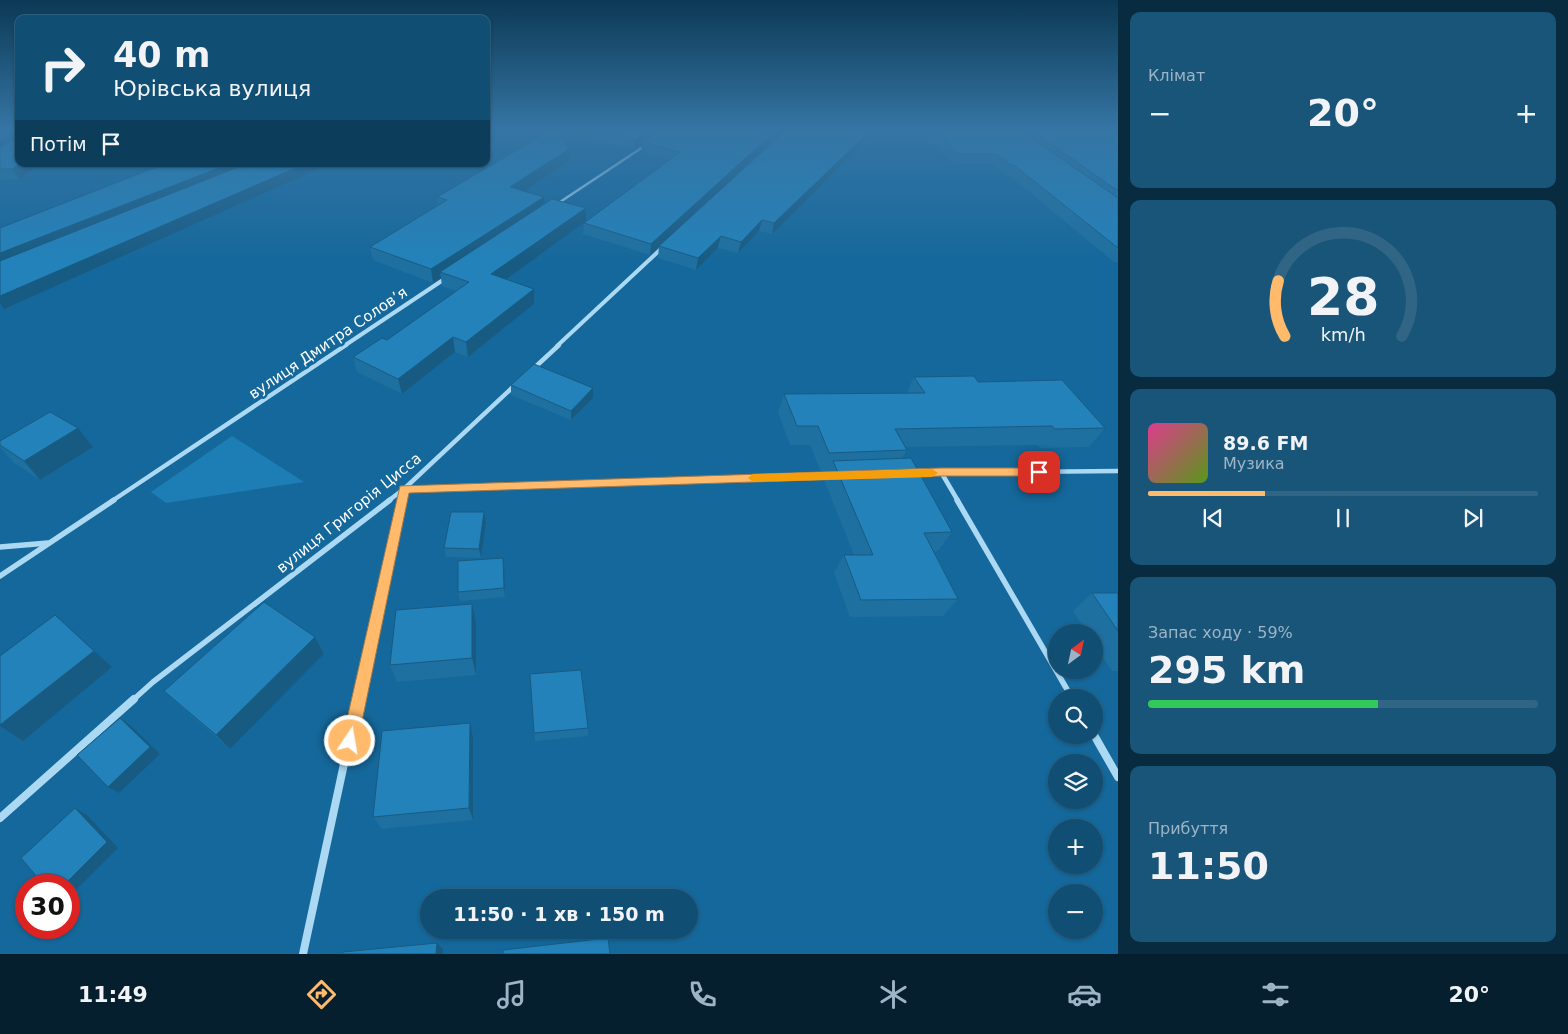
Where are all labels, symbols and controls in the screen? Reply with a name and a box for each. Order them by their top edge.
icon: right [30,35,95,100]
text: 40 m [113,35,210,75]
text: Клімат [1148,66,1205,85]
text: Юрівська вулиця [113,76,311,101]
text: 20° [1307,91,1379,135]
text: − [1148,97,1171,130]
text: + [1515,97,1538,130]
icon: arrive [97,130,125,158]
text: Потім [30,133,87,155]
text: 28 [1307,267,1379,327]
street label: вулиця Дмитра Соловʼя [245,283,411,403]
text: km/h [1320,324,1366,345]
text: 89.6 FM [1223,432,1308,454]
street label: вулиця Григорія Цисса [273,449,425,577]
pin [1018,451,1060,493]
text: Музика [1223,454,1285,473]
icon: arrive [1025,458,1053,486]
icon: previous [1199,504,1227,532]
icon: pause [1329,504,1357,532]
icon: next [1459,504,1487,532]
text: Запас ходу · 59% [1148,623,1293,642]
north arrow [1048,624,1102,679]
map controls [1048,624,1103,939]
text: 295 km [1148,648,1305,692]
button: search [1048,689,1103,744]
position arrow [323,714,375,766]
button: layers [1048,754,1103,809]
button: + [1048,819,1103,874]
text: Прибуття [1148,819,1228,838]
text: 11:50 [1148,844,1269,888]
speed limit sign: 30 [15,874,80,939]
button: − [1048,884,1103,939]
text: 11:50 · 1 хв · 150 m [453,903,665,925]
icon: directions [304,977,339,1012]
icon: music [494,977,529,1012]
icon: phone [685,977,720,1012]
icon: climate [876,977,911,1012]
icon: car [1067,977,1102,1012]
icon: filters [1258,977,1293,1012]
text: 11:49 [78,982,148,1007]
text: 20° [1448,982,1490,1007]

